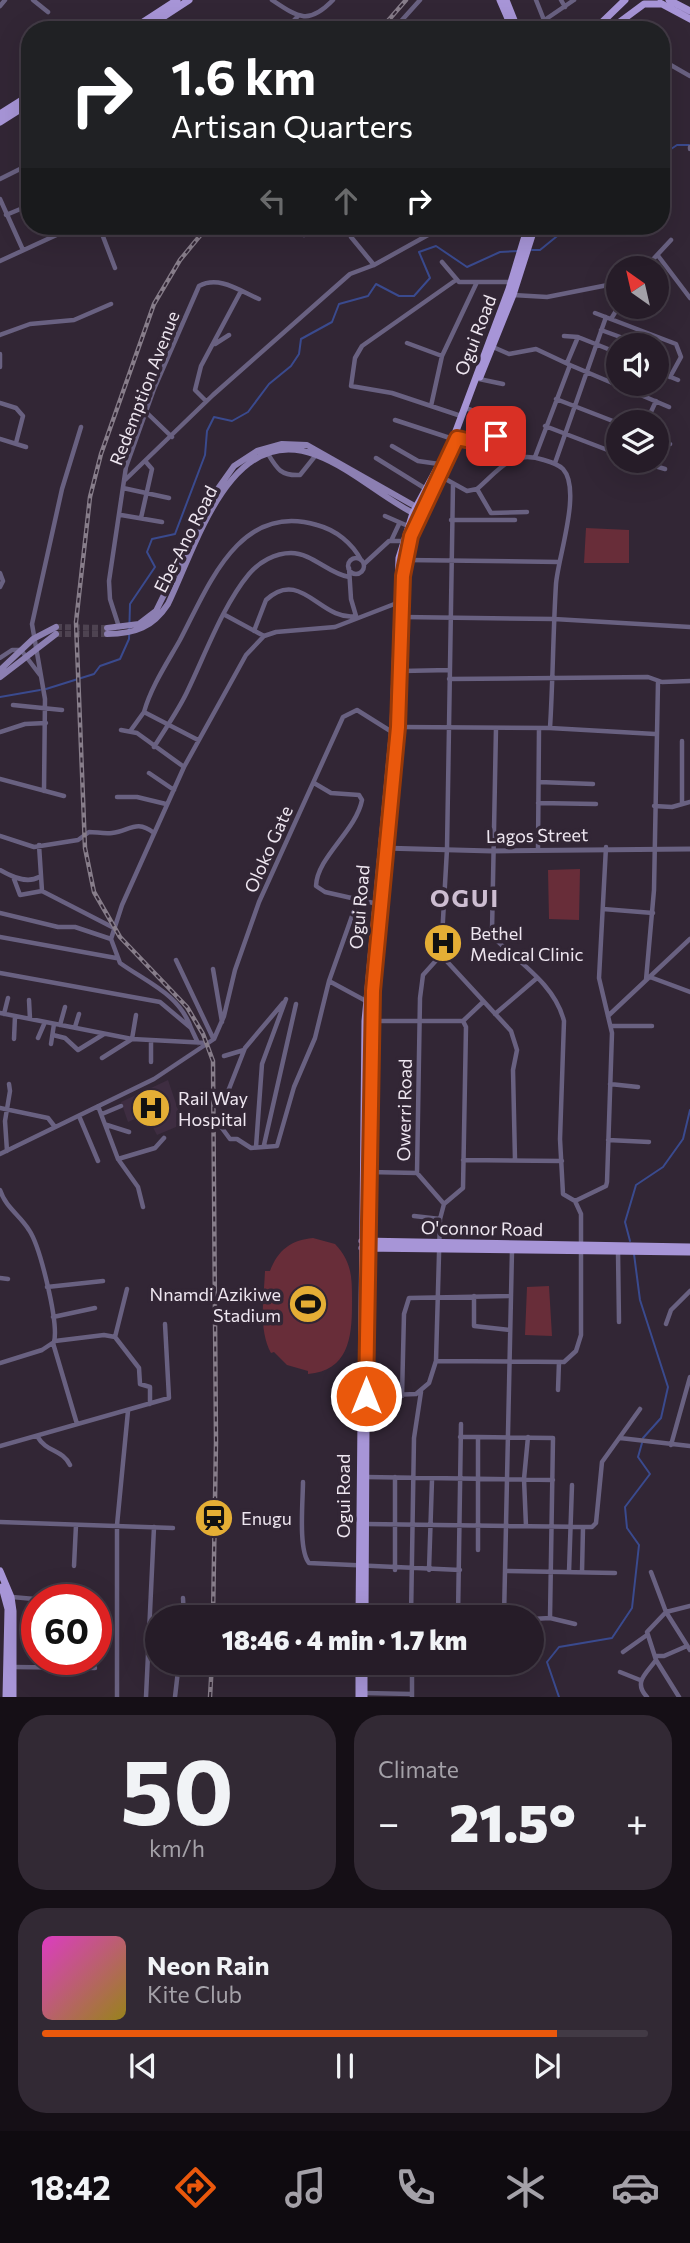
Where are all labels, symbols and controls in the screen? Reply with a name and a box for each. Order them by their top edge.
text: 1.6 km [171,45,316,105]
icon: right [56,49,147,140]
text: Artisan Quarters [171,105,413,145]
icon: left [254,182,292,220]
icon: ahead [327,182,365,220]
icon: right [400,182,438,220]
north arrow [606,256,668,318]
map controls [606,256,669,473]
street label: Ogui Road [450,292,500,378]
street label: Redemption Avenue [104,308,184,468]
button: sound [606,333,669,396]
pin [466,406,526,466]
button: layers [606,410,669,473]
icon: arrive [477,417,515,455]
street label: Ebe-Ano Road [149,482,221,596]
street label: Oloko Gate [239,802,297,896]
street label: Lagos Street [486,823,588,847]
street label: Ogui Road [344,864,374,950]
district label: OGUI [430,883,500,912]
hospital icon: Bethel Medical Clinic [422,922,464,964]
place label: Bethel Medical Clinic [470,922,584,965]
street label: Owerri Road [392,1058,416,1162]
hospital icon: Rail Way Hospital [130,1087,172,1129]
place label: Rail Way Hospital [178,1087,248,1130]
street label: O'connor Road [421,1216,543,1240]
place label: Nnamdi Azikiwe Stadium [150,1283,281,1326]
sports icon: Nnamdi Azikiwe Stadium [287,1283,329,1325]
position arrow [329,1359,403,1433]
street label: Ogui Road [332,1454,354,1538]
station icon: Enugu [193,1497,235,1539]
place label: Enugu [241,1507,292,1529]
speed limit sign: 60 [21,1584,112,1675]
text: 18:46 · 4 min · 1.7 km [222,1624,467,1655]
text: 50 [120,1732,234,1844]
text: Climate [378,1755,459,1783]
text: 21.5° [449,1789,576,1853]
text: − [378,1798,400,1845]
text: + [626,1798,648,1845]
text: km/h [149,1834,205,1862]
text: Neon Rain [147,1949,270,1980]
text: Kite Club [147,1980,242,2008]
icon: previous [124,2047,162,2085]
icon: pause [326,2047,364,2085]
icon: next [528,2047,566,2085]
icon: directions [171,2163,220,2212]
icon: music [281,2163,330,2212]
icon: phone [391,2163,440,2212]
icon: climate [501,2163,550,2212]
icon: car [611,2163,660,2212]
text: 18:42 [30,2167,111,2207]

